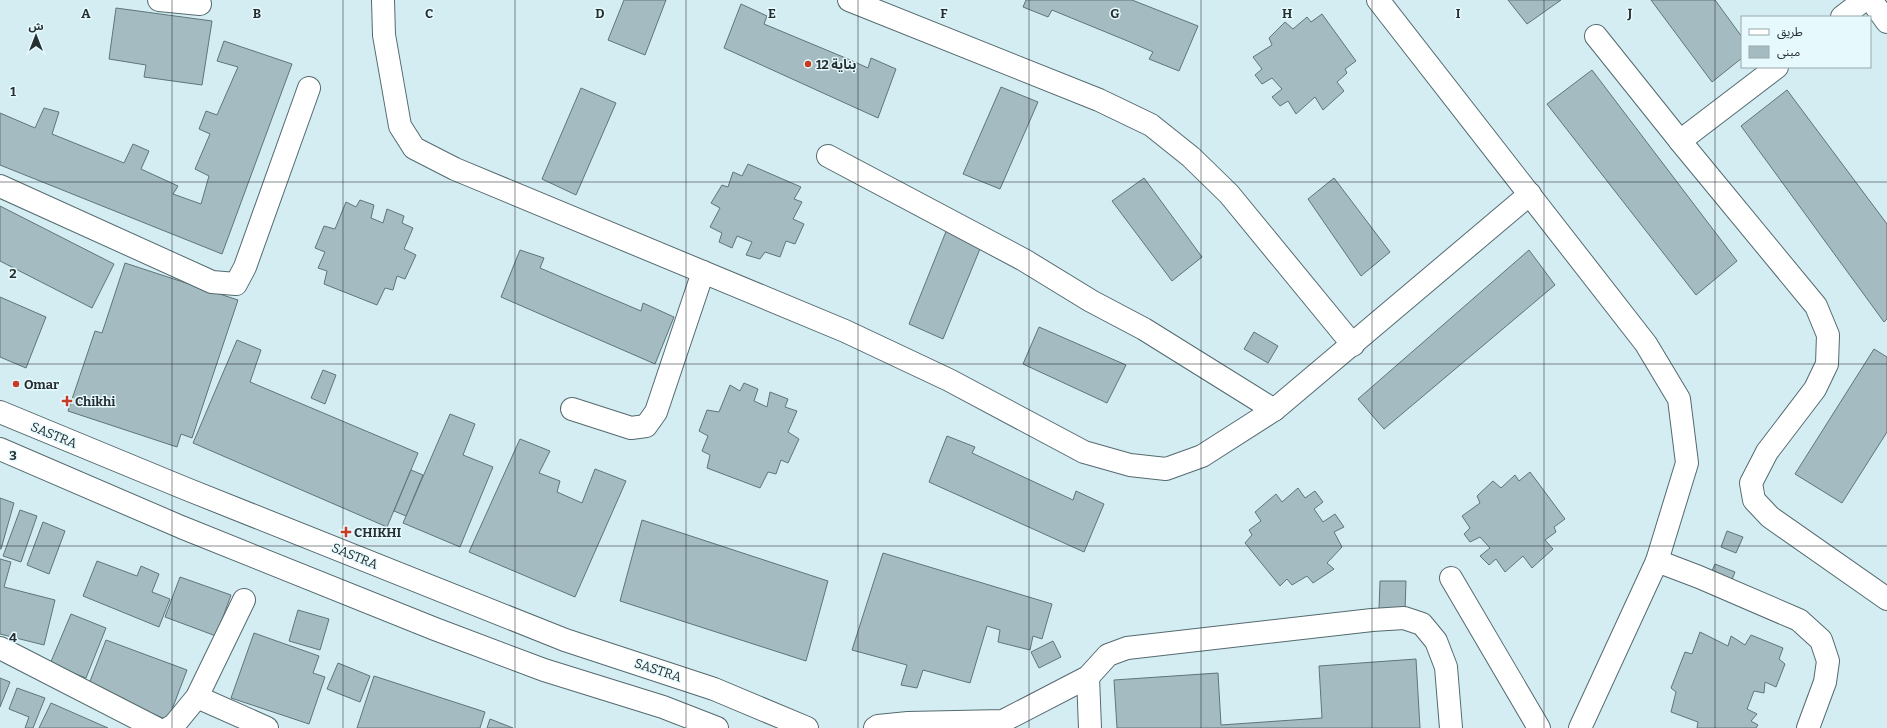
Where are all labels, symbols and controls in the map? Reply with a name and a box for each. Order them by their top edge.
text: A [81,6,91,21]
text: B [253,6,261,21]
text: C [425,6,433,21]
text: D [595,6,605,21]
text: E [768,6,776,21]
text: F [940,6,948,21]
text: G [1110,6,1120,21]
text: H [1282,6,1292,21]
text: I [1456,6,1461,21]
text: J [1627,6,1633,21]
north arrow [16,16,56,56]
legend [1741,16,1871,68]
text: ش [28,20,44,33]
text: طريق [1777,25,1803,40]
text: مبنى [1777,45,1800,59]
place label: بناية 12 [816,57,856,72]
marker: بناية 12 [803,59,813,69]
text: 1 [10,84,16,99]
text: 2 [9,266,17,281]
place label: Omar [24,377,59,392]
marker: Omar [11,379,21,389]
place label: Chikhi [75,394,115,409]
marker: Chikhi [62,396,72,406]
street label: SASTRA [29,419,80,451]
text: 3 [9,448,17,463]
place label: CHIKHI [354,525,401,540]
marker: CHIKHI [341,527,351,537]
street label: SASTRA [330,540,381,572]
text: 4 [9,630,17,645]
street label: SASTRA [633,655,684,685]

